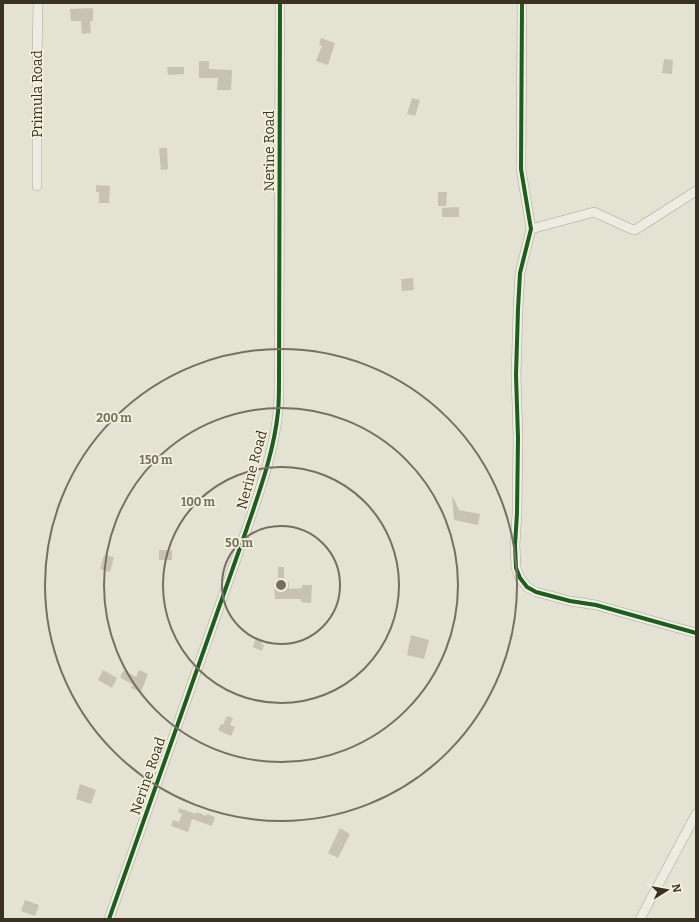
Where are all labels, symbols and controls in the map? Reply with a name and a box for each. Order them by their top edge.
street label: Primula Road [29,50,46,138]
street label: Nerine Road [261,111,278,191]
text: 200 m [96,411,132,425]
street label: Nerine Road [233,429,271,511]
text: 150 m [140,453,173,467]
text: 100 m [181,495,216,509]
text: 50 m [225,536,253,550]
centre of rings [274,578,288,592]
street label: Nerine Road [127,735,169,817]
north arrow [647,870,687,910]
text: N [669,883,684,894]

